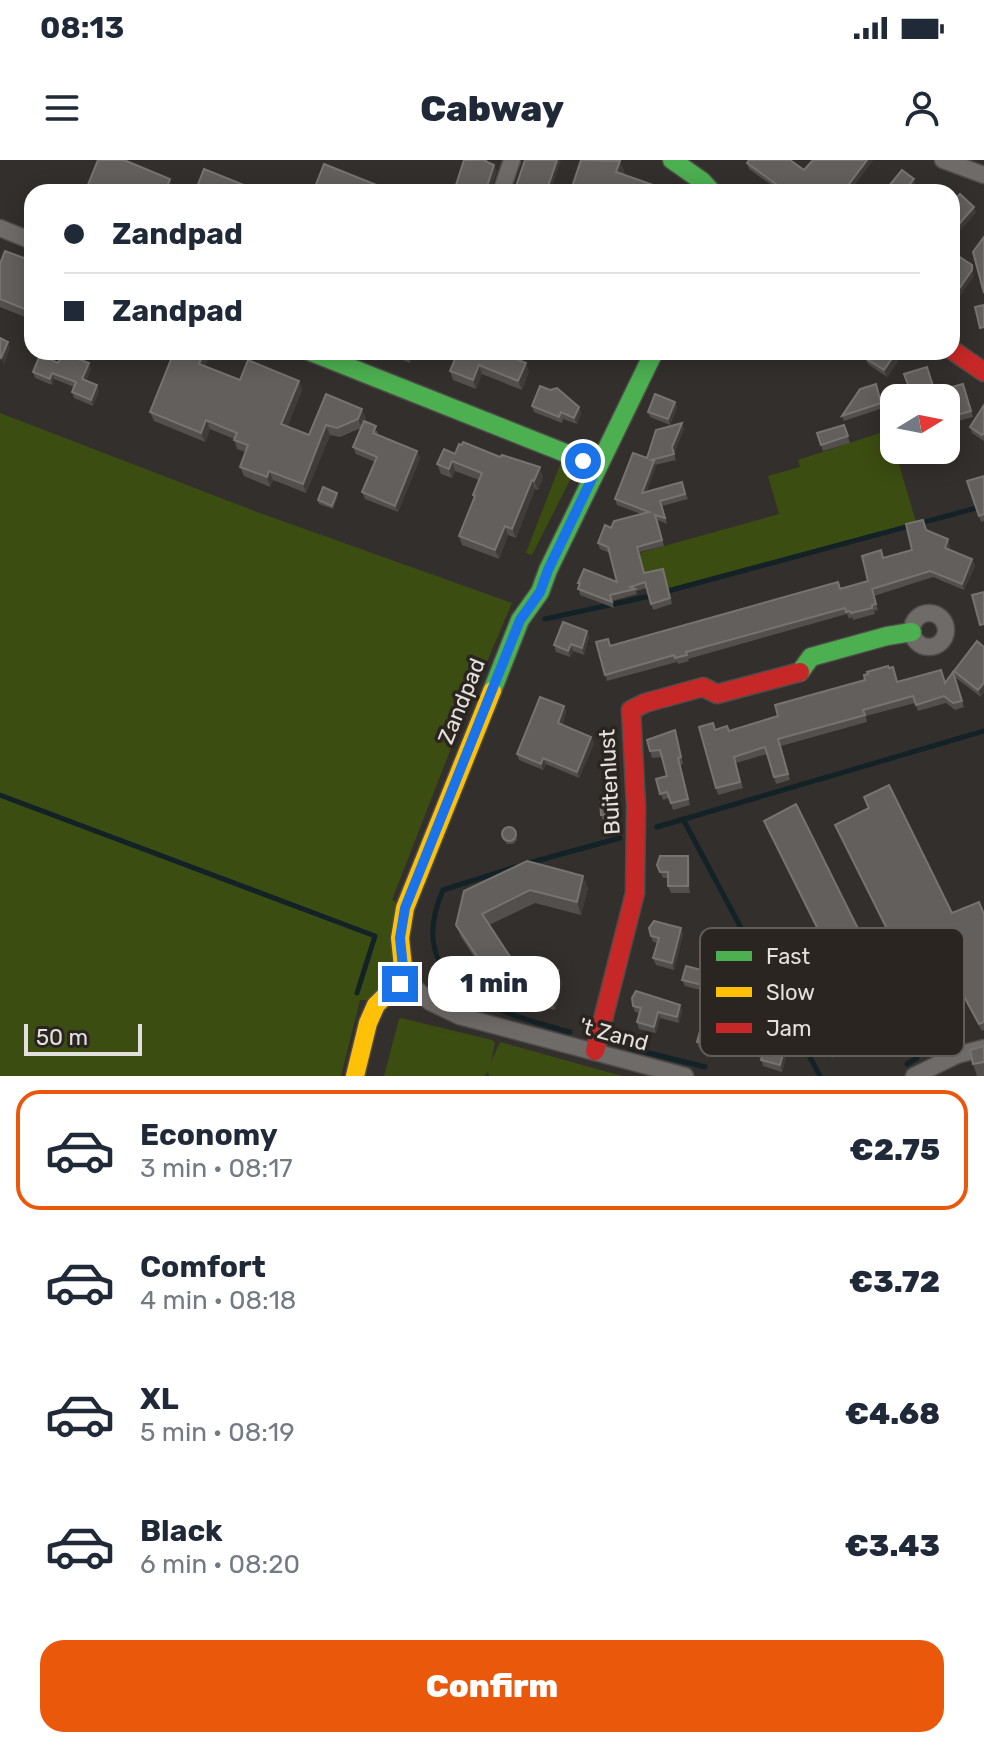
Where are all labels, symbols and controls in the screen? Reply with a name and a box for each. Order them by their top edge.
text: 08:13 [40,10,124,46]
icon: menu [40,86,84,130]
icon: person [900,86,944,130]
text: Cabway [420,87,564,130]
text: Zandpad [112,216,243,252]
text: Zandpad [112,293,243,329]
north arrow [880,384,960,464]
map controls [880,384,960,464]
route start [565,443,601,479]
street label: Zandpad [432,654,491,748]
street label: Buitenlust [593,728,626,836]
legend [700,928,964,1056]
text: Fast [766,943,811,970]
callout: 1 min [428,956,560,1012]
route end [382,966,418,1002]
text: 1 min [460,968,528,999]
text: Slow [766,979,815,1006]
street label: 't Zand [576,1012,651,1057]
text: Jam [766,1015,812,1042]
scale bar [24,1020,142,1056]
text: 50 m [36,1024,88,1051]
icon: car [44,1114,116,1186]
text: Economy [140,1117,278,1153]
text: €2.75 [850,1132,940,1168]
text: 3 min · 08:17 [140,1153,293,1184]
icon: car [44,1246,116,1318]
text: Comfort [140,1249,266,1285]
text: €3.72 [849,1264,940,1300]
text: 4 min · 08:18 [140,1285,296,1316]
icon: car [44,1378,116,1450]
text: XL [140,1381,179,1417]
text: €4.68 [845,1396,940,1432]
text: 5 min · 08:19 [140,1417,295,1448]
icon: car [44,1510,116,1582]
text: Black [140,1513,223,1549]
text: €3.43 [845,1528,940,1564]
text: 6 min · 08:20 [140,1549,300,1580]
button: Confirm [40,1640,944,1732]

